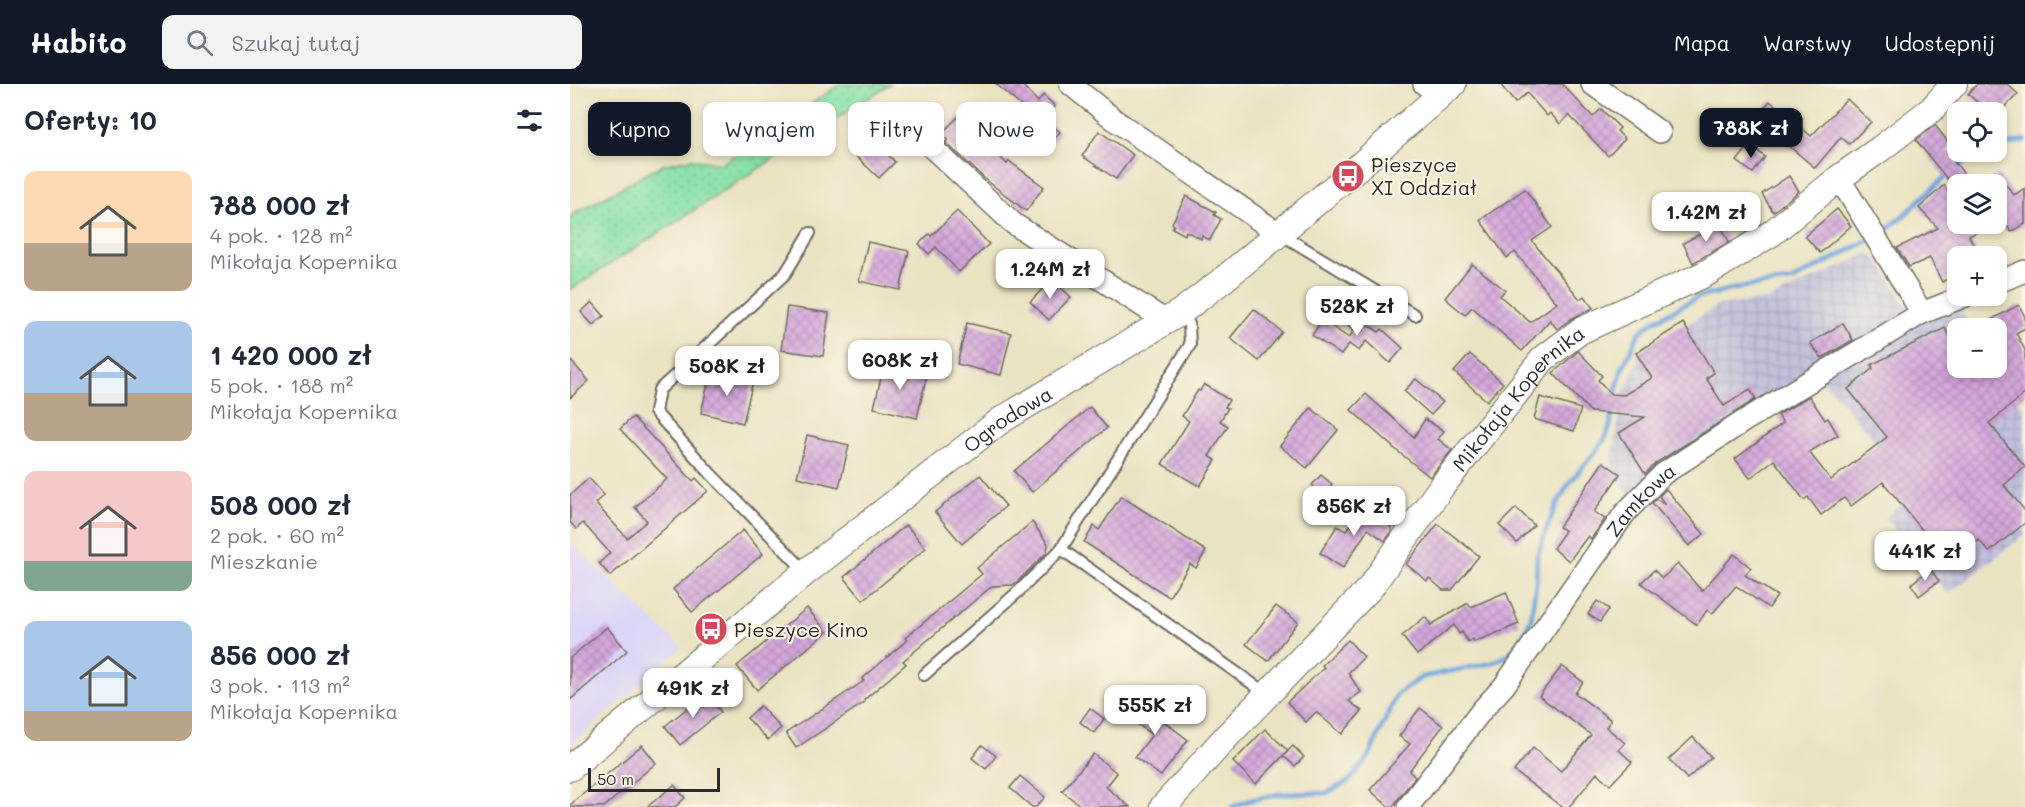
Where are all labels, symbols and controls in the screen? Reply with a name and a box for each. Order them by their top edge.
search box [162,15,582,69]
text: Habito [30,24,126,60]
icon: search [183,26,216,59]
text: Szukaj tutaj [231,28,360,57]
text: Mapa [1674,29,1730,56]
text: Warstwy [1763,29,1852,56]
text: Udostępnij [1885,29,1995,56]
chip: Kupno [588,102,691,156]
chip: Wynajem [703,102,836,156]
chip: Filtry [848,102,944,156]
chip: Nowe [956,102,1056,156]
map controls [1947,102,2007,378]
button: locate [1947,102,2007,162]
text: Oferty: 10 [24,103,157,137]
icon: filters [513,104,546,137]
pin: 788K zł [1696,108,1806,159]
text: 788K zł [1714,114,1788,140]
place label: Pieszyce XI Oddział [1371,151,1477,200]
bus stop icon: Pieszyce XI Oddział [1330,158,1366,194]
button: layers [1947,174,2007,234]
text: 788 000 zł [210,188,350,222]
pin: 1.42M zł [1644,192,1768,243]
icon: home [72,195,144,267]
text: 1.42M zł [1666,198,1746,224]
text: 4 pok. · 128 m² [210,222,352,248]
button: + [1947,246,2007,306]
text: Mikołaja Kopernika [210,248,398,274]
pin: 1.24M zł [988,249,1112,300]
text: 1.24M zł [1010,255,1090,281]
pin: 528K zł [1302,286,1412,337]
text: 528K zł [1320,292,1394,318]
button: − [1947,318,2007,378]
street label: Mikołaja Kopernika [1446,319,1590,476]
text: 1 420 000 zł [210,338,372,372]
pin: 608K zł [845,340,955,391]
icon: home [72,345,144,417]
pin: 508K zł [672,346,782,397]
text: 608K zł [862,346,938,372]
text: 508K zł [689,352,765,378]
text: 5 pok. · 188 m² [210,372,353,398]
street label: Ogrodowa [958,380,1057,458]
text: Mikołaja Kopernika [210,398,398,424]
street label: Zamkowa [1600,457,1680,542]
pin: 856K zł [1299,486,1409,537]
text: 508 000 zł [210,488,351,522]
text: 856K zł [1316,492,1392,518]
icon: home [72,495,144,567]
text: 2 pok. · 60 m² [210,522,344,548]
pin: 441K zł [1870,531,1980,582]
text: 441K zł [1888,537,1962,563]
text: Mieszkanie [210,548,318,574]
bus stop icon: Pieszyce Kino [693,611,729,647]
place label: Pieszyce Kino [734,616,868,642]
text: 856 000 zł [210,638,350,672]
icon: home [72,645,144,717]
pin: 491K zł [638,668,748,719]
text: 3 pok. · 113 m² [210,672,350,698]
text: 491K zł [657,674,729,700]
pin: 555K zł [1100,685,1210,736]
text: 555K zł [1118,691,1192,717]
text: Mikołaja Kopernika [210,698,398,724]
scale bar [588,765,720,792]
text: 50 m [597,768,634,789]

